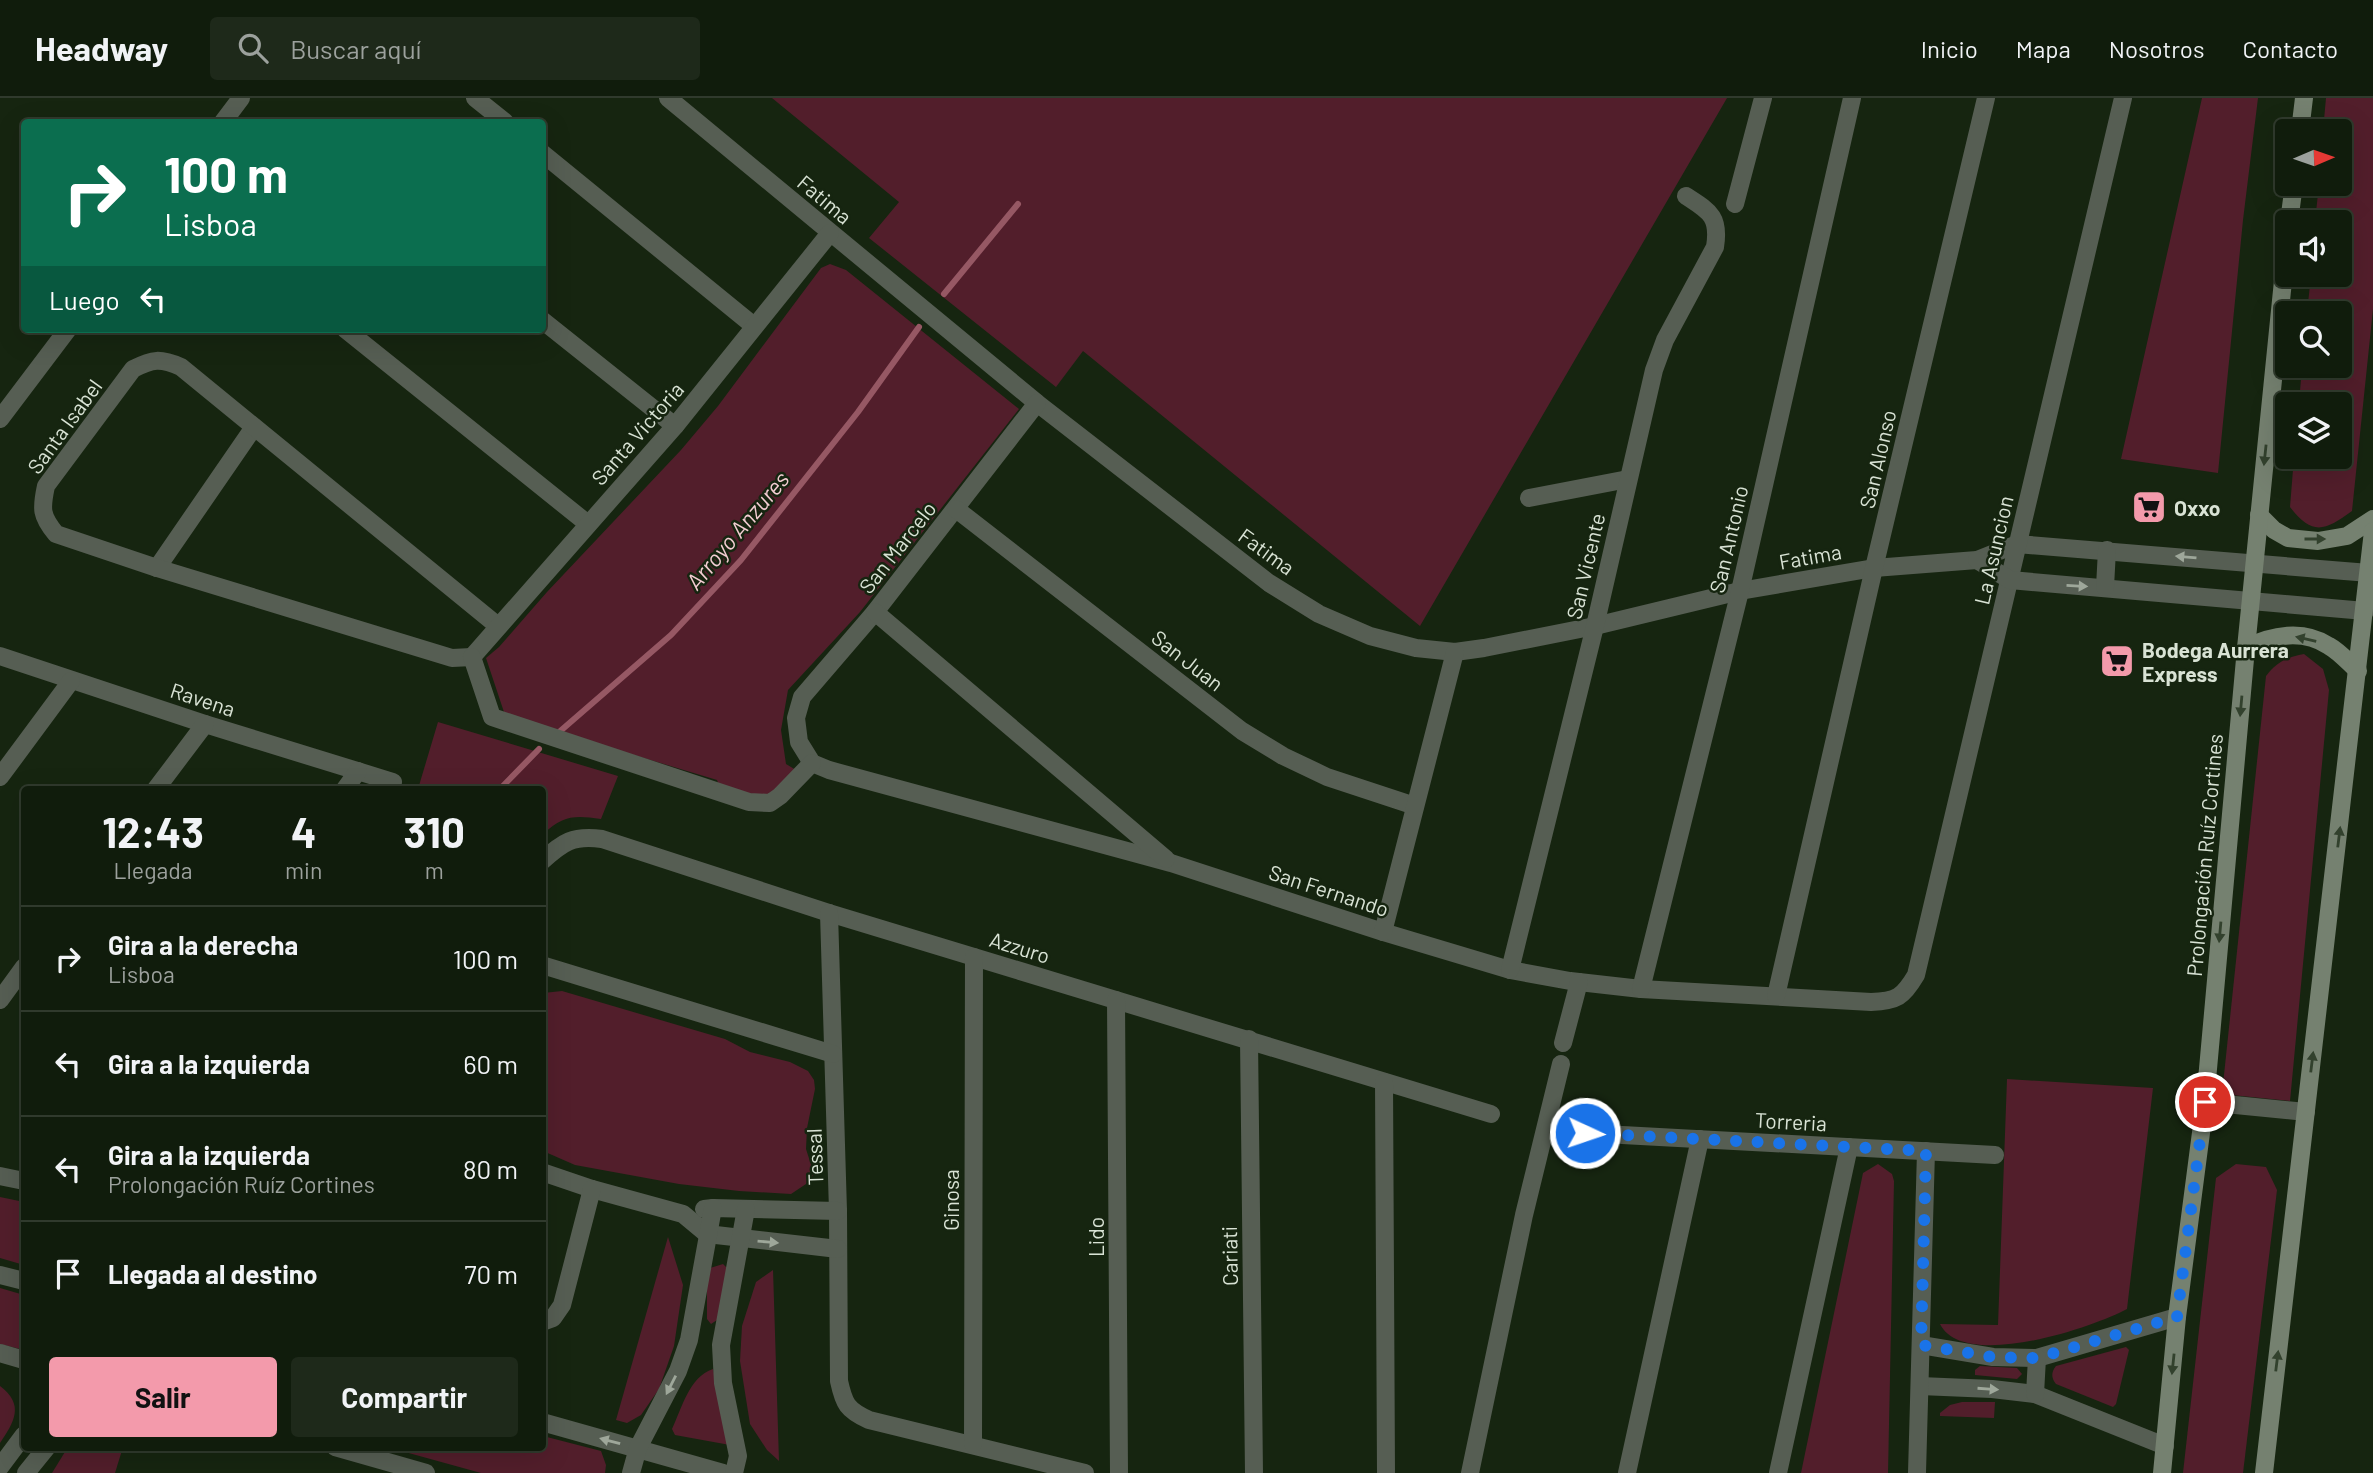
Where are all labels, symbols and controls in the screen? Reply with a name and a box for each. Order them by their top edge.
search box [210,17,700,80]
text: Headway [35,28,168,68]
icon: search [234,29,272,67]
text: Buscar aquí [290,33,421,64]
text: Inicio [1921,34,1978,63]
text: Mapa [2016,34,2071,63]
text: Nosotros [2109,34,2205,63]
text: Contacto [2243,34,2338,63]
north arrow [2275,119,2352,196]
map controls [2275,119,2352,469]
text: 100 m [164,144,288,203]
icon: right [49,147,140,238]
street label: Fatima [793,169,857,229]
text: Lisboa [164,204,257,242]
button: sound [2275,210,2352,287]
icon: left [134,280,172,318]
text: Luego [49,284,120,315]
button: search [2275,301,2352,378]
street label: Santa Isabel [21,374,107,478]
street label: Santa Victoria [586,376,688,490]
button: layers [2275,392,2352,469]
street label: San Alonso [1854,407,1900,511]
one-way arrow [2259,444,2270,466]
water label: Arroyo Anzures [679,465,795,595]
street label: San Antonio [1704,483,1752,595]
supermarket icon: Oxxo [2130,488,2168,526]
street label: La Asuncion [1968,493,2018,607]
place label: Oxxo [2174,495,2221,520]
street label: San Marcelo [853,496,941,598]
street label: San Vicente [1561,511,1609,621]
street label: Fatima [1234,522,1300,580]
one-way arrow [2304,533,2326,545]
street label: Fatima [1777,538,1843,574]
one-way arrow [2175,551,2197,562]
one-way arrow [2067,581,2089,592]
street label: San Juan [1147,624,1229,696]
one-way arrow [2295,633,2317,644]
place label: Bodega Aurrera Express [2142,637,2289,686]
supermarket icon: Bodega Aurrera Express [2098,642,2136,680]
street label: Ravena [168,677,238,721]
one-way arrow [2235,695,2246,717]
street label: Prolongación Ruíz Cortines [2181,733,2227,977]
text: 12:43 [102,806,204,856]
text: 4 [291,806,316,856]
text: 310 [403,806,465,856]
one-way arrow [2333,825,2344,847]
text: Llegada [114,856,193,884]
text: min [285,856,322,884]
text: m [425,856,444,884]
street label: San Fernando [1266,859,1392,921]
one-way arrow [2214,922,2225,944]
street label: Azzuro [987,926,1053,968]
text: Gira a la derecha [108,929,298,960]
icon: right [49,940,87,978]
text: 100 m [453,943,518,974]
text: Lisboa [108,960,175,988]
icon: left [49,1045,87,1083]
text: Gira a la izquierda [108,1048,310,1079]
text: 60 m [463,1048,518,1079]
one-way arrow [2307,1051,2318,1073]
pin [2175,1072,2235,1132]
icon: arrive [2186,1083,2224,1121]
position arrow [1548,1096,1622,1170]
street label: Torreria [1754,1107,1828,1135]
street label: Tessal [801,1128,827,1186]
text: Gira a la izquierda [108,1139,310,1170]
icon: left [49,1150,87,1188]
text: 80 m [463,1153,518,1184]
street label: Ginosa [938,1169,963,1231]
text: Prolongación Ruíz Cortines [108,1170,375,1198]
street label: Lido [1083,1217,1108,1257]
street label: Cariati [1216,1226,1242,1286]
one-way arrow [757,1237,779,1248]
icon: arrive [49,1255,87,1293]
text: Llegada al destino [108,1258,317,1289]
text: 70 m [464,1258,518,1289]
one-way arrow [2272,1350,2283,1372]
one-way arrow [2167,1354,2178,1376]
button: Salir [49,1357,277,1437]
button: Compartir [291,1357,518,1437]
one-way arrow [665,1375,676,1395]
one-way arrow [1978,1384,2000,1395]
one-way arrow [599,1435,621,1446]

